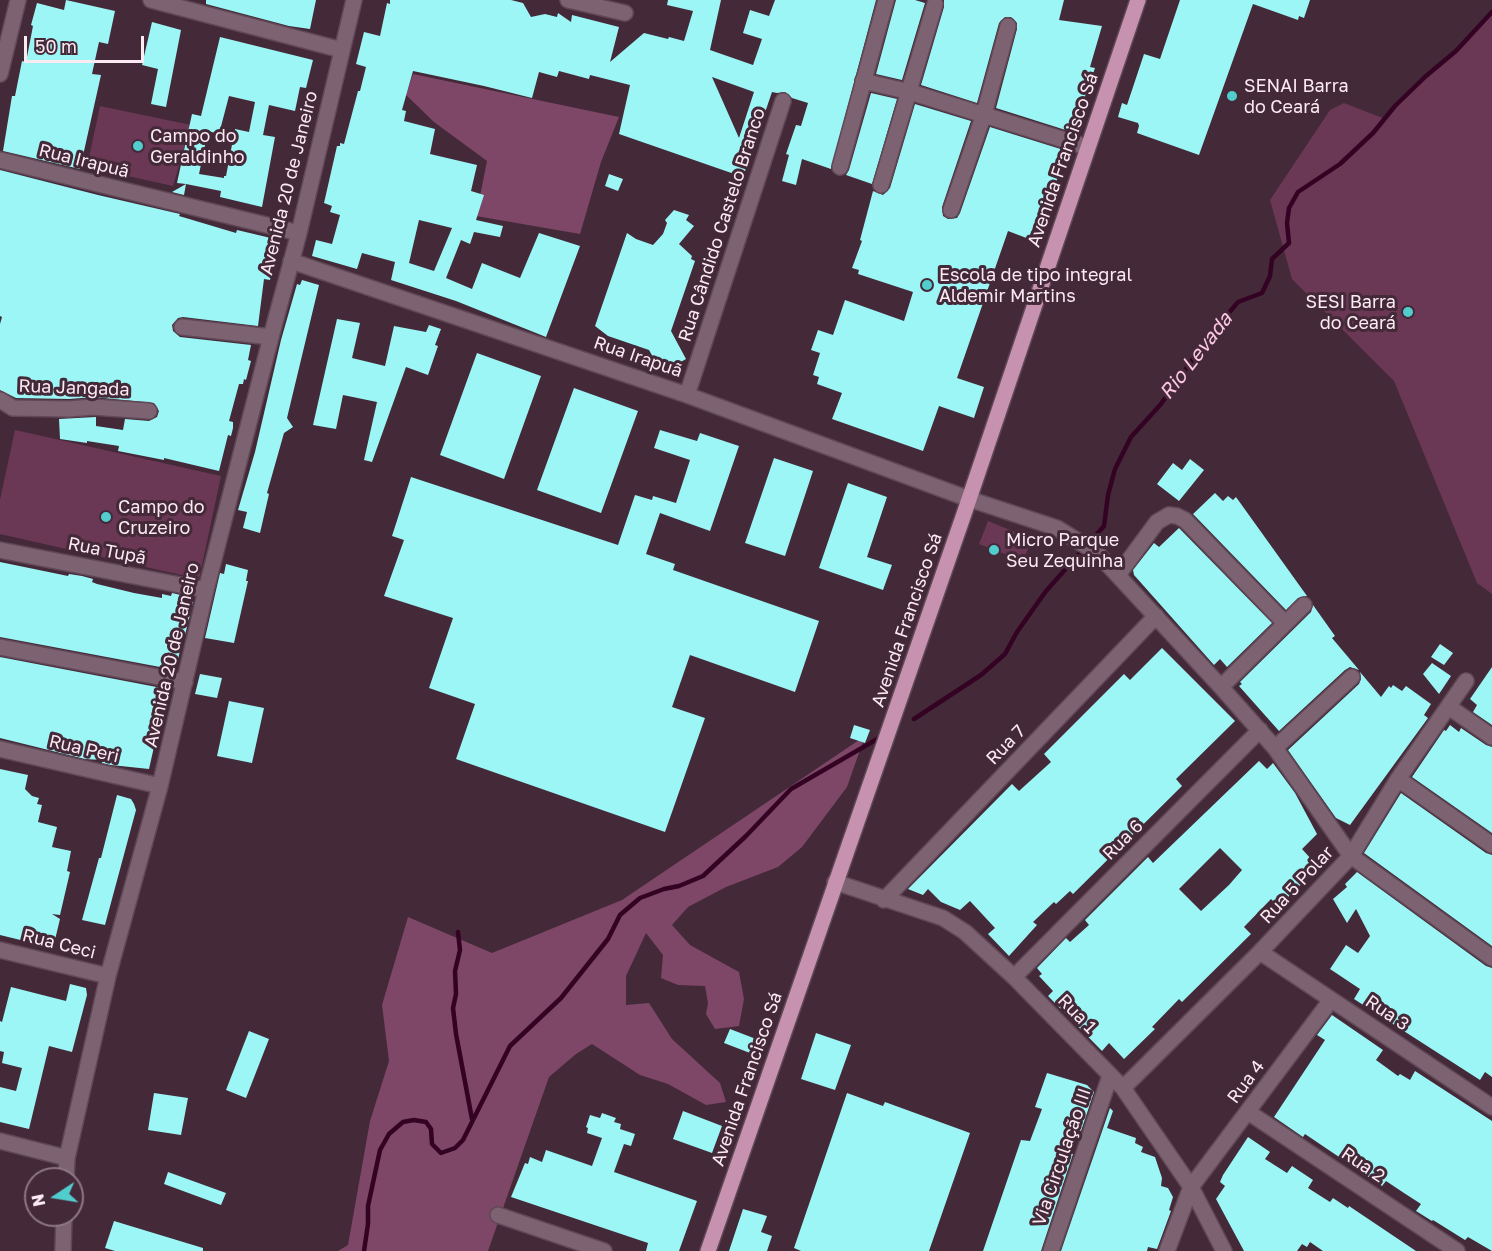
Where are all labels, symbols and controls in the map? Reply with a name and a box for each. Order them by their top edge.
scale bar [27,24,147,62]
text: 50 m [35,35,77,57]
street label: Avenida Francisco Sá [1023,70,1103,250]
place label: SENAI Barra do Ceará [1244,75,1349,118]
street label: Avenida 20 de Janeiro [256,89,322,277]
marker: SENAI Barra do Ceará [1225,89,1239,103]
street label: Rua Cândido Castelo Branco [674,105,770,345]
place label: Campo do Geraldinho [150,125,245,168]
street label: Rua Irapuã [37,139,131,183]
marker: Campo do Geraldinho [131,139,145,153]
place label: Escola de tipo integral Aldemir Martins [939,264,1132,306]
marker: Escola de tipo integral Aldemir Martins [920,278,934,292]
place label: SESI Barra do Ceará [1306,291,1396,334]
marker: SESI Barra do Ceará [1401,305,1415,319]
water label: Rio Levada [1155,308,1237,404]
street label: Rua Irapuã [591,332,685,382]
street label: Rua Jangada [18,375,130,401]
place label: Campo do Cruzeiro [118,496,205,538]
marker: Campo do Cruzeiro [99,510,113,524]
place label: Micro Parque Seu Zequinha [1006,529,1123,572]
street label: Avenida Francisco Sá [867,530,947,710]
street label: Rua Tupã [66,533,148,569]
marker: Micro Parque Seu Zequinha [987,543,1001,557]
street label: Avenida 20 de Janeiro [140,560,204,750]
street label: Rua 7 [982,721,1030,769]
street label: Rua Peri [47,730,121,768]
street label: Rua 6 [1098,815,1148,865]
street label: Rua 5 Polar [1256,842,1338,928]
street label: Rua Ceci [20,924,98,964]
street label: Avenida Francisco Sá [707,989,787,1169]
street label: Rua 1 [1053,990,1101,1038]
street label: Rua 3 [1361,991,1413,1035]
street label: Rua 4 [1223,1056,1269,1108]
street label: Via Circulação III [1028,1085,1096,1229]
street label: Rua 2 [1337,1143,1389,1187]
north arrow [24,1167,84,1227]
text: N [27,1192,49,1208]

